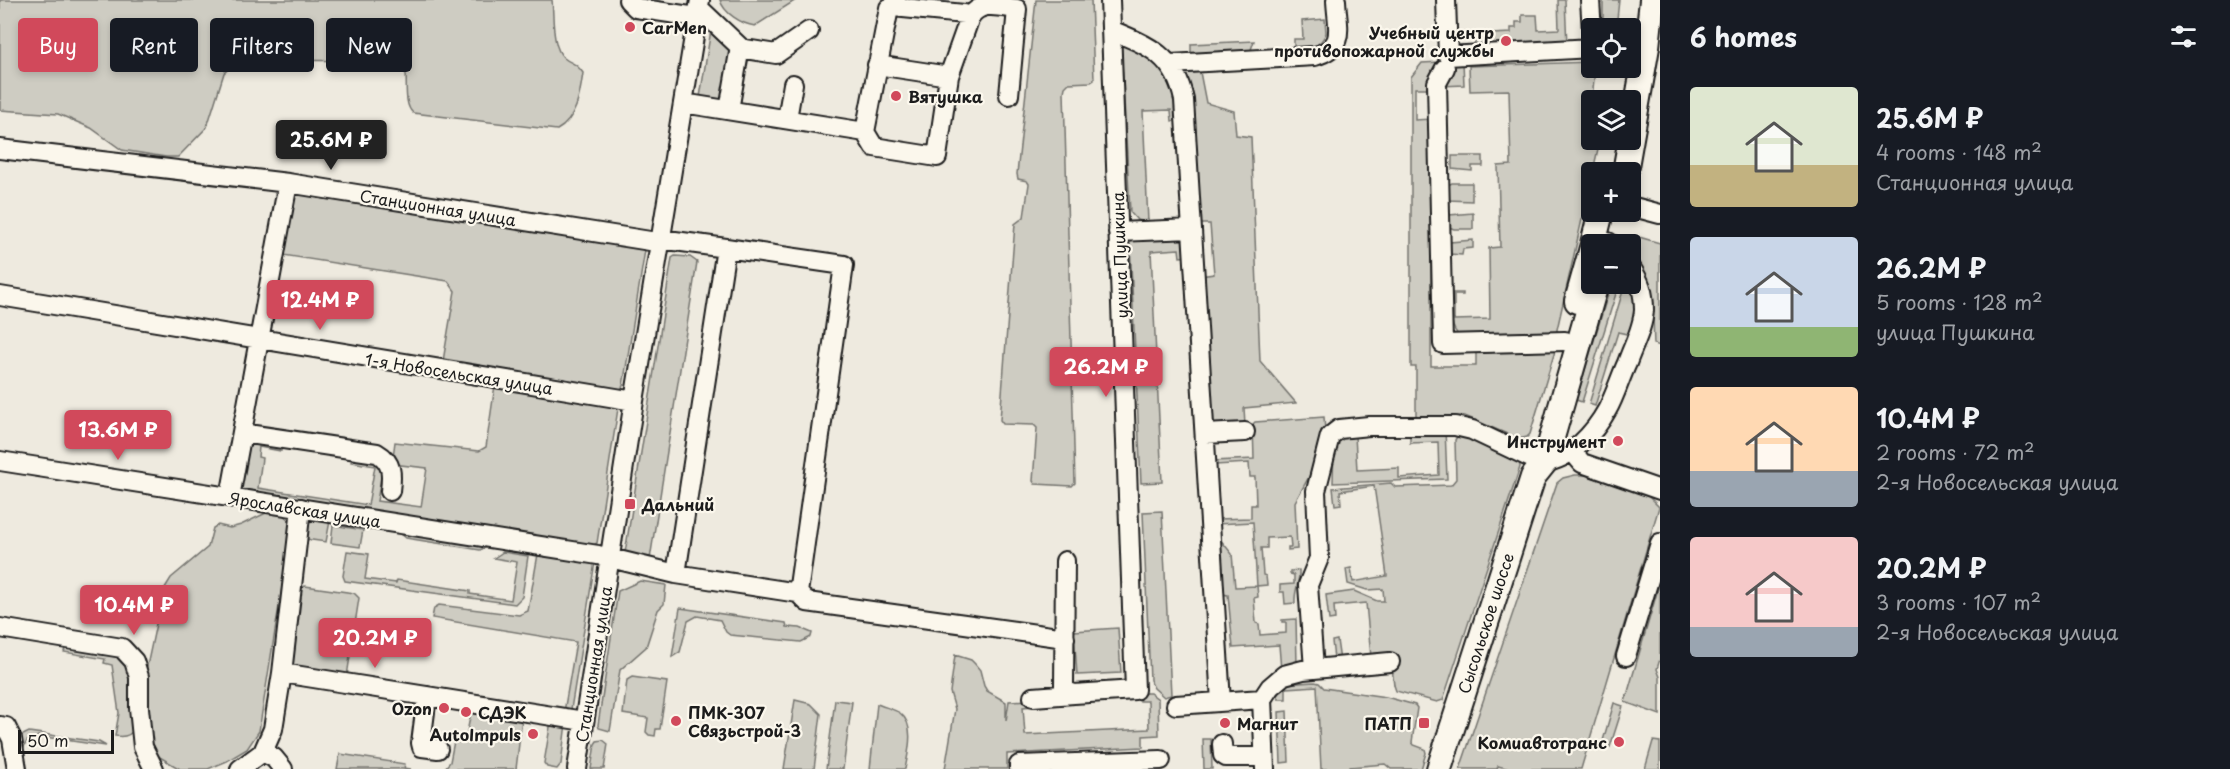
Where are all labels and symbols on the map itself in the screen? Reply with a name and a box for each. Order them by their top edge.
place label: CarMen [642,15,707,39]
marker: CarMen [623,20,637,34]
place label: Учебный центр противопожарной службы [1274,20,1494,62]
marker: Учебный центр противопожарной службы [1499,34,1513,48]
place label: Вятушка [908,84,983,108]
marker: Вятушка [889,89,903,103]
pin: 25.6M ₽ [276,120,386,171]
street label: Станционная улица [358,183,518,231]
street label: улица Пушкина [1105,191,1133,319]
pin: 12.4M ₽ [265,280,375,331]
street label: 1-я Новосельская улица [363,346,555,400]
pin: 26.2M ₽ [1051,347,1161,398]
pin: 13.6M ₽ [63,410,173,461]
place label: Инструмент [1507,429,1607,453]
marker: Инструмент [1611,434,1625,448]
street label: Ярославская улица [226,485,383,533]
place label: Дальний [641,492,714,516]
marker: Дальний [623,497,637,511]
street label: Сысольское шоссе [1451,550,1519,696]
street label: Станционная улица [569,584,617,744]
pin: 10.4M ₽ [79,585,189,636]
pin: 20.2M ₽ [320,618,430,669]
place label: Ozon [392,696,432,720]
place label: СДЭК [478,700,526,724]
place label: ПМК-307 Связьстрой-3 [688,700,801,742]
marker: Ozon [437,701,451,715]
marker: СДЭК [459,705,473,719]
place label: Магнит [1237,711,1299,735]
place label: ПАТП [1364,711,1412,735]
marker: ПМК-307 Связьстрой-3 [669,714,683,728]
marker: Магнит [1218,716,1232,730]
marker: ПАТП [1417,716,1431,730]
place label: AutoImpuls [430,722,521,746]
scale bar [18,727,114,754]
marker: AutoImpuls [526,727,540,741]
place label: Комиавтотранс [1477,730,1607,754]
marker: Комиавтотранс [1612,735,1626,749]

